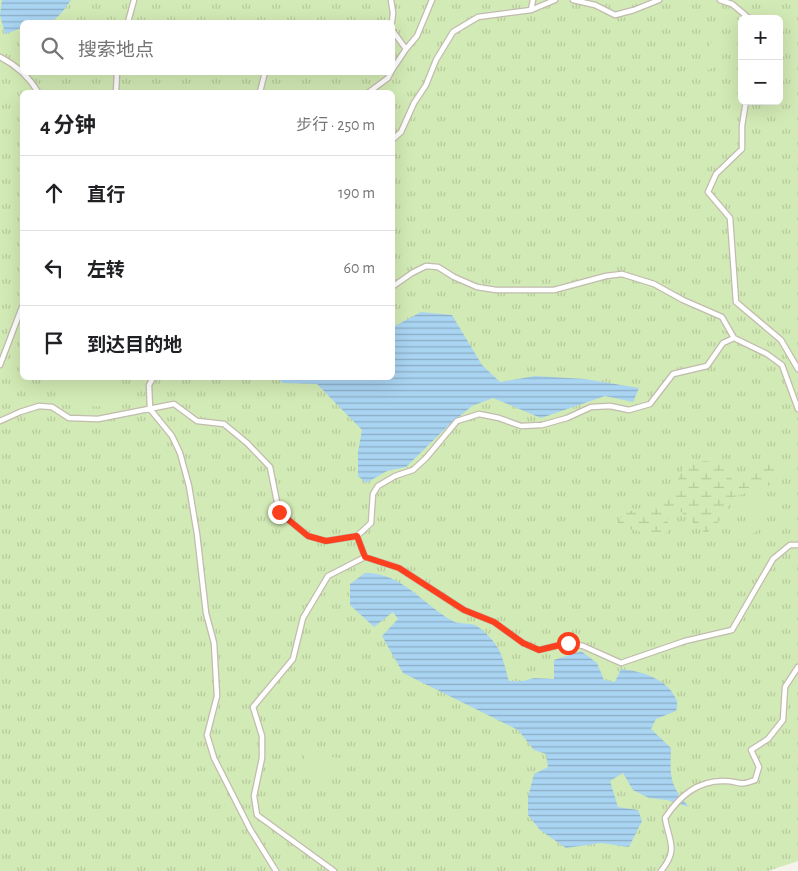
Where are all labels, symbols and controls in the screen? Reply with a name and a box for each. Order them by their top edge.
map controls [738,15,783,105]
button: + [738,15,783,60]
search box [20,20,395,75]
icon: search [38,34,66,62]
text: 搜索地点 [78,41,154,60]
button: − [738,60,783,105]
text: 4 分钟 [40,115,96,136]
text: 步行 · 250 m [296,117,375,133]
icon: ahead [40,179,68,207]
text: 190 m [338,185,375,201]
text: 直行 [87,186,125,205]
icon: left [40,254,68,282]
text: 60 m [344,260,375,276]
text: 左转 [87,261,125,280]
icon: arrive [40,329,68,357]
text: 到达目的地 [87,336,182,355]
route end [268,501,291,524]
route start [557,632,580,655]

